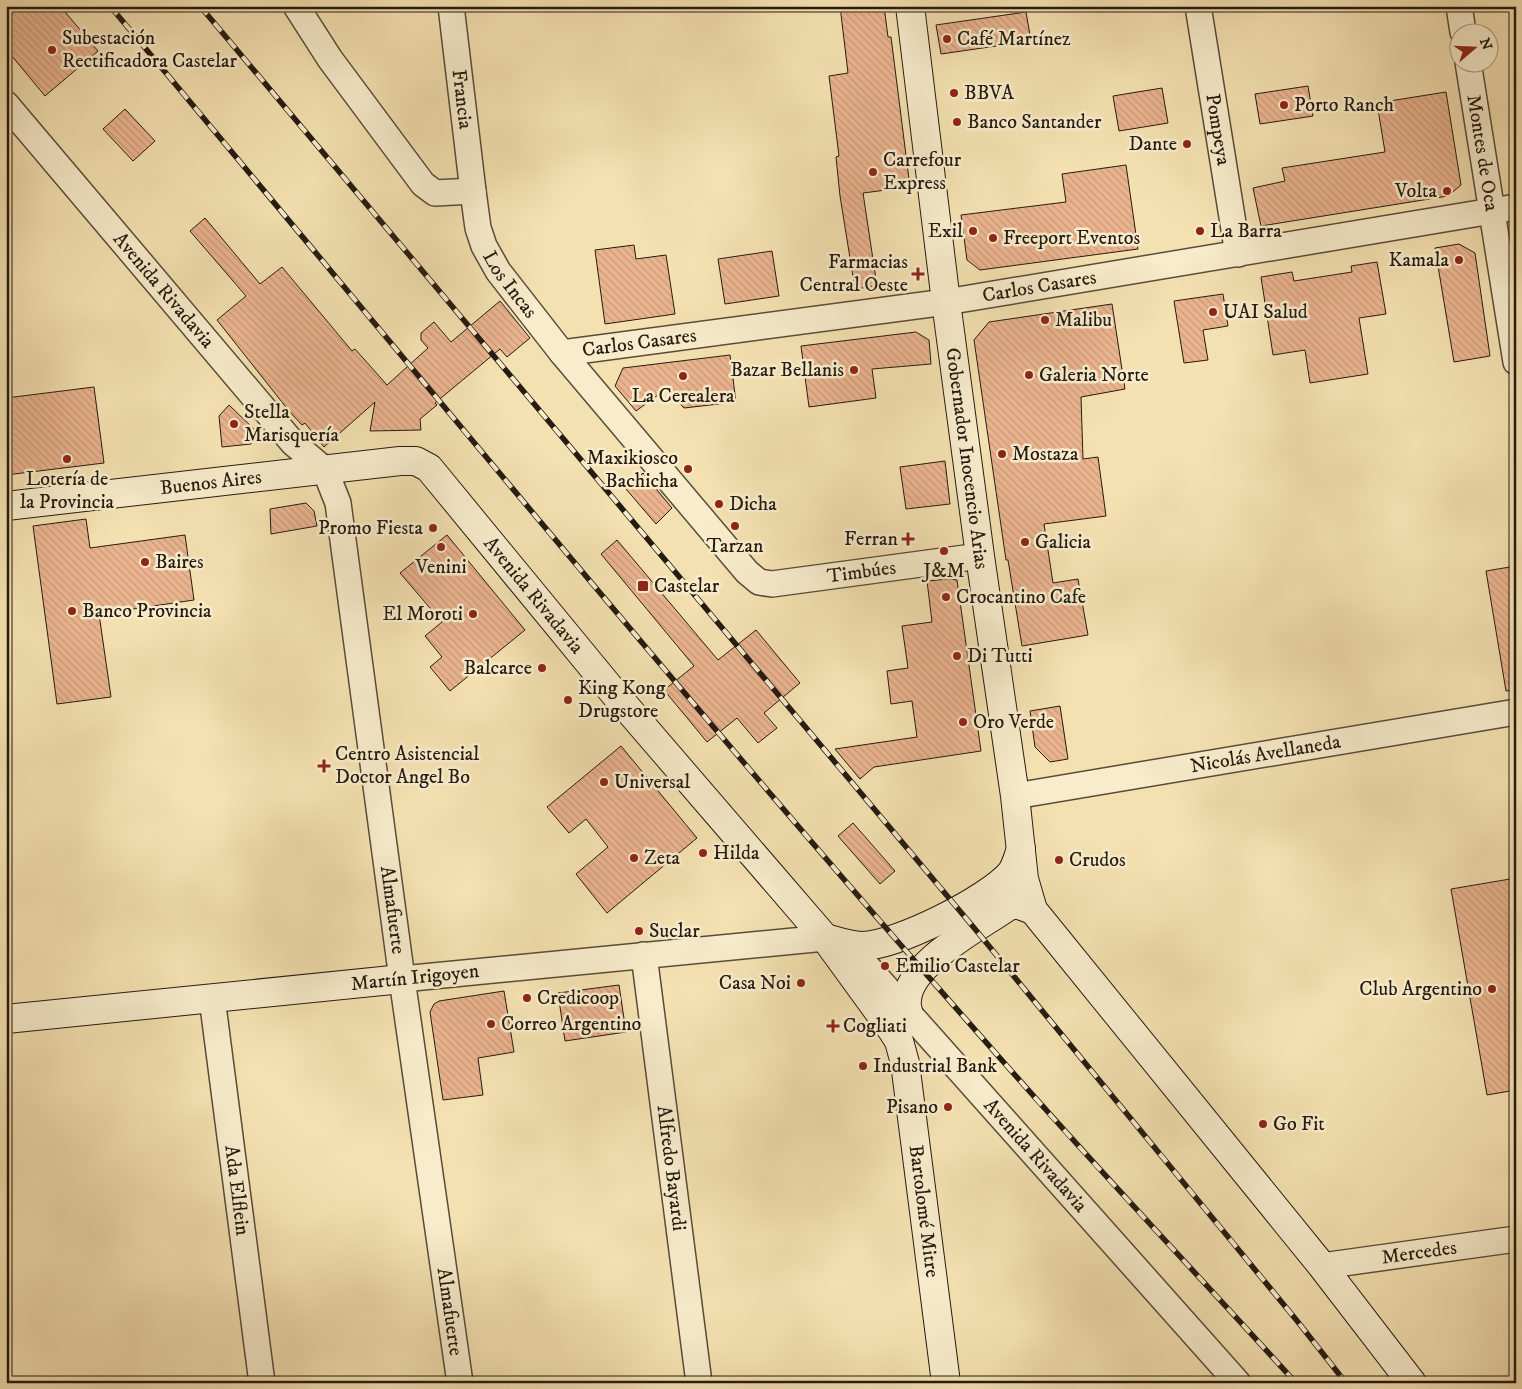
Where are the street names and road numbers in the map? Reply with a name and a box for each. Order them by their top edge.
street label: Francia [446,68,478,131]
street label: Pompeya [1200,92,1236,168]
street label: Montes de Oca [1461,93,1504,213]
street label: Avenida Rivadavia [107,227,220,354]
street label: Los Incas [477,247,543,324]
street label: Carlos Casares [980,265,1099,308]
street label: Carlos Casares [581,323,698,363]
street label: Gobernador Inocencio Arias [940,346,994,571]
street label: Buenos Aires [159,464,263,501]
street label: Avenida Rivadavia [478,531,589,659]
street label: Timbúes [825,555,898,589]
street label: Nicolás Avellaneda [1189,729,1343,779]
street label: Almafuerte [374,864,411,955]
street label: Martín Irigoyen [350,959,481,997]
street label: Avenida Rivadavia [978,1093,1093,1218]
street label: Alfredo Bayardi [651,1104,692,1233]
street label: Bartolomé Mitre [903,1143,945,1279]
street label: Ada Elflein [219,1144,255,1238]
street label: Mercedes [1380,1235,1459,1270]
street label: Almafuerte [431,1266,468,1357]

